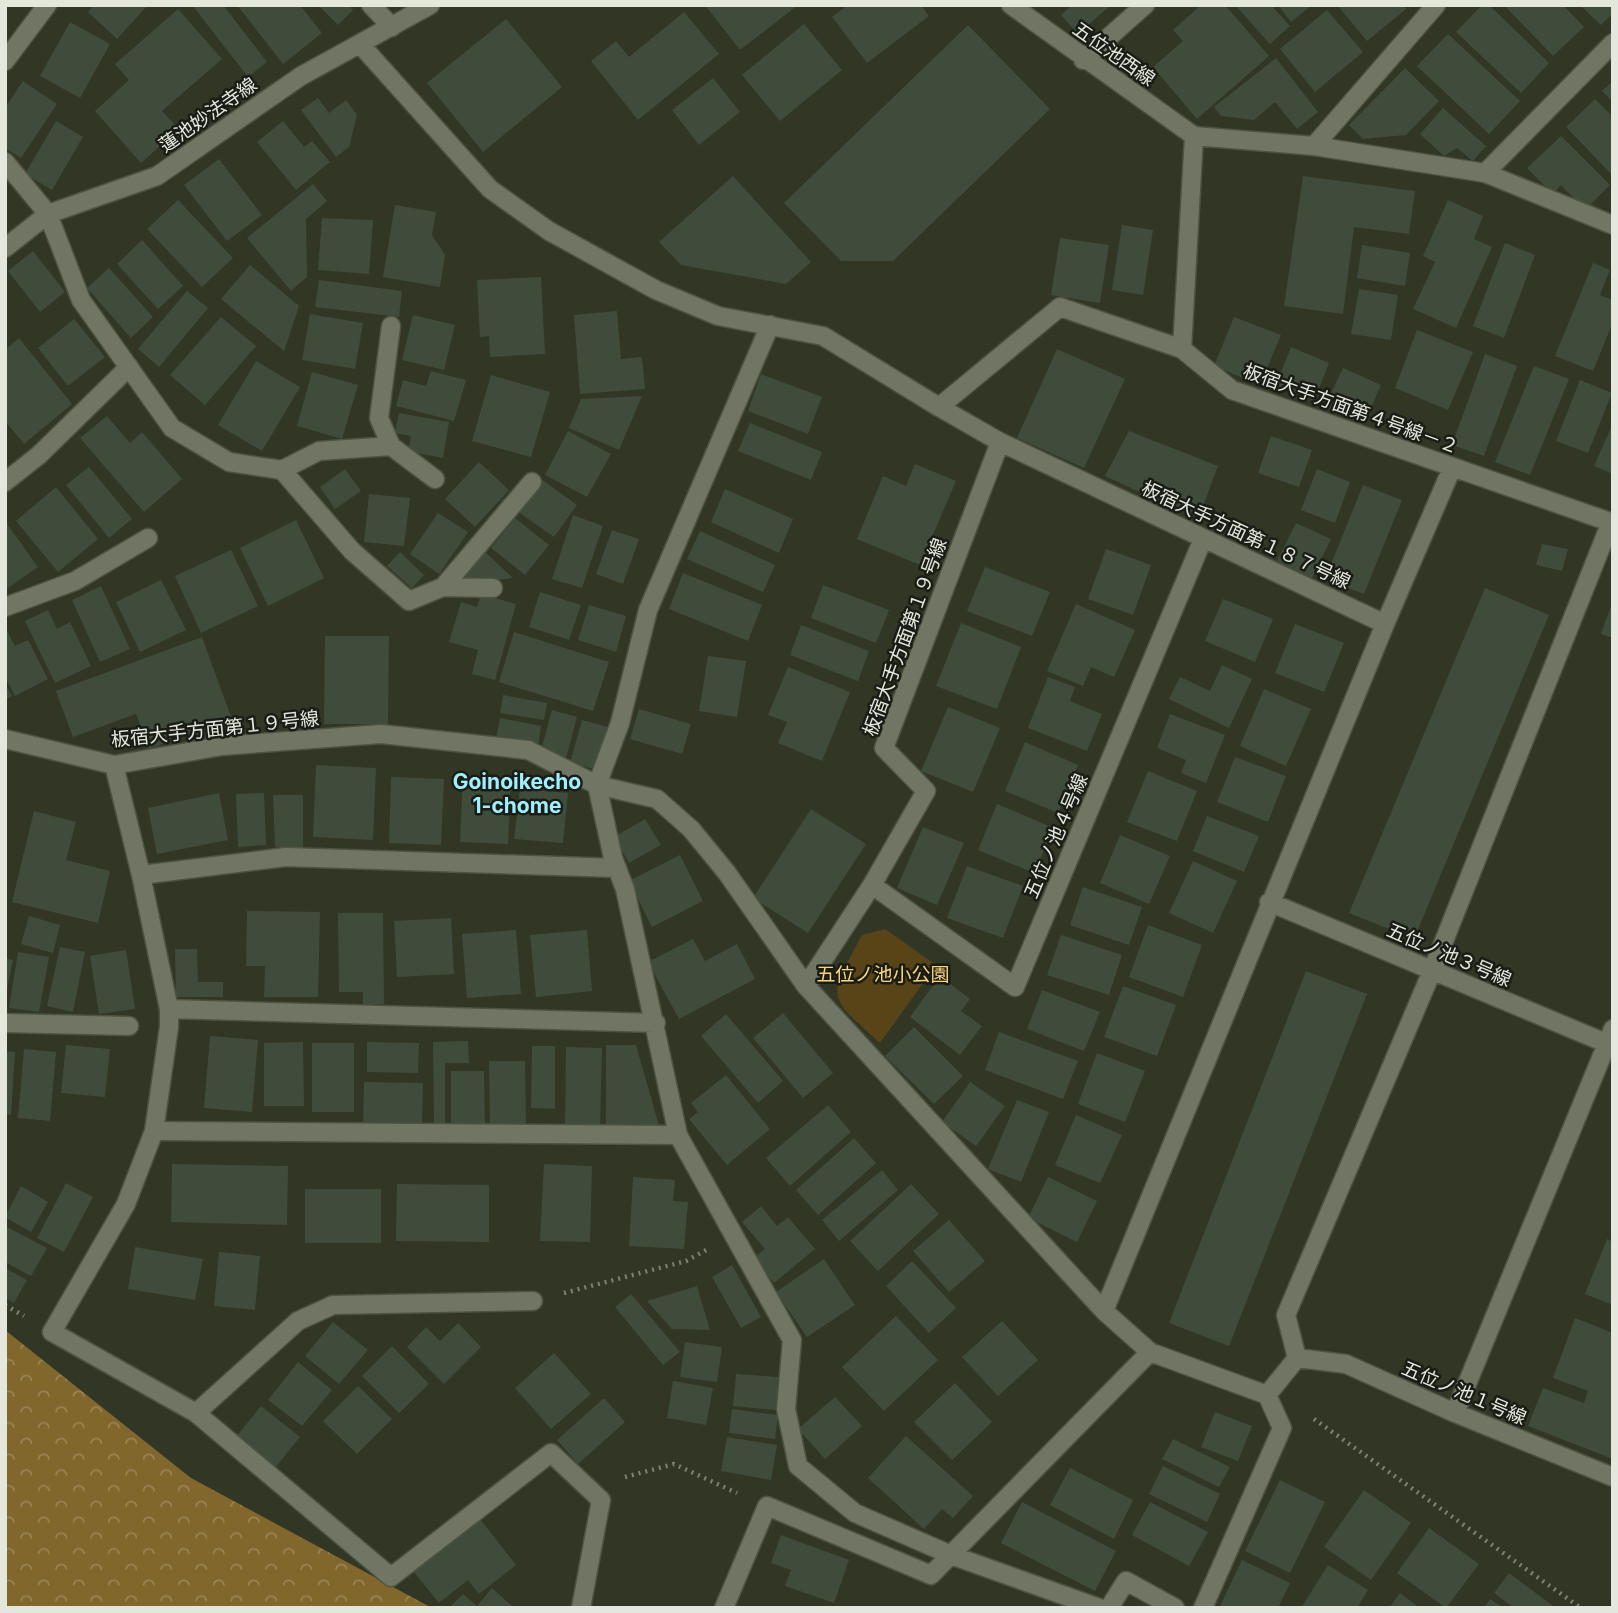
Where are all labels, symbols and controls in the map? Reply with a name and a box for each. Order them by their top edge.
street label: 五位池西線 [1068,17,1160,91]
street label: 蓮池妙法寺線 [155,73,261,157]
street label: 板宿大手方面第４号線－２ [1240,359,1462,459]
street label: 板宿大手方面第１８７号線 [1138,476,1354,594]
street label: 板宿大手方面第１９号線 [858,535,952,739]
street label: 板宿大手方面第１９号線 [110,707,320,751]
district label: Goinoikecho 1-chome [453,769,581,818]
street label: 五位ノ池４号線 [1019,770,1093,902]
street label: 五位ノ池３号線 [1383,918,1515,992]
park label: 五位ノ池小公園 [816,963,950,986]
street label: 五位ノ池１号線 [1398,1356,1530,1430]

